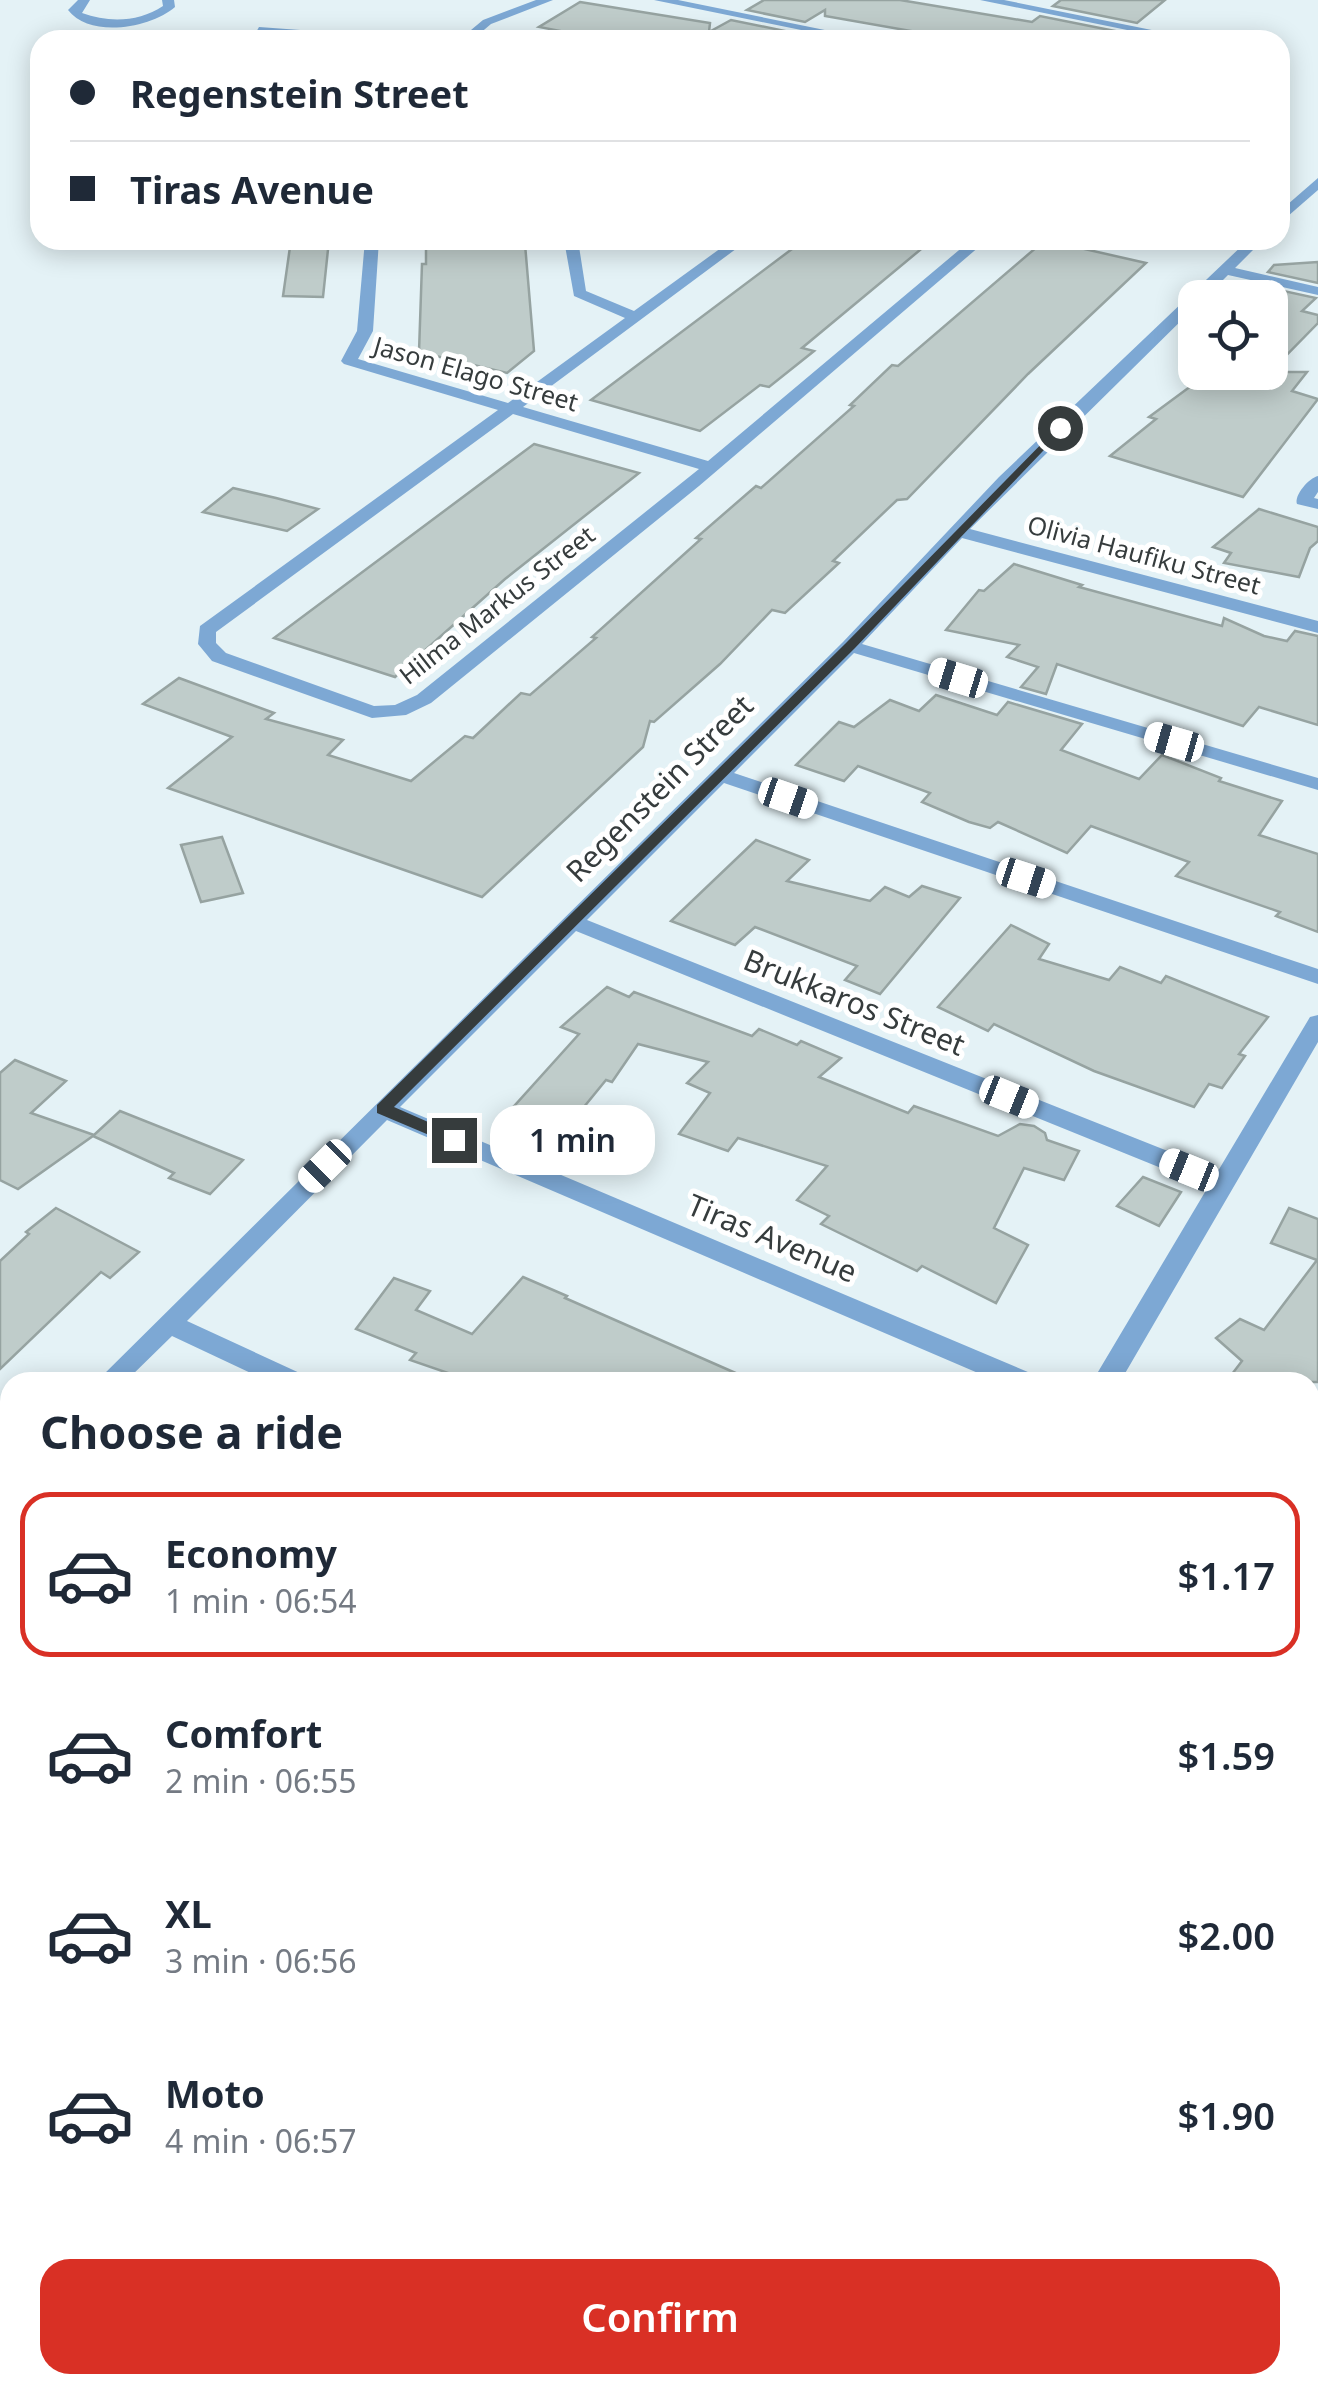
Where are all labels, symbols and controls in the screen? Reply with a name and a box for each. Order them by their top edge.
text: Regenstein Street [130,67,469,119]
text: Tiras Avenue [130,163,374,215]
map controls [1178,280,1288,390]
button: locate [1178,280,1288,390]
street label: Jason Elago Street [368,327,582,418]
route start [1038,406,1083,451]
street label: Olivia Haufiku Street [1024,507,1265,602]
street label: Hilma Markus Street [392,517,601,691]
car [925,655,991,701]
street label: Regenstein Street [556,685,762,891]
car [1141,719,1207,765]
car [755,774,821,822]
car [993,854,1059,902]
street label: Brukkaros Street [738,939,971,1065]
car [976,1072,1042,1122]
callout: 1 min [489,1105,654,1175]
route end [432,1118,477,1163]
text: 1 min [529,1118,616,1161]
car [293,1134,357,1198]
car [1156,1145,1222,1195]
street label: Tiras Avenue [681,1183,864,1292]
text: Choose a ride [40,1401,343,1462]
text: Economy [165,1527,337,1579]
icon: car [45,1530,135,1620]
text: $1.17 [1178,1549,1275,1601]
text: 1 min · 06:54 [165,1579,357,1622]
text: Comfort [165,1707,322,1759]
icon: car [45,1710,135,1800]
text: $1.59 [1178,1729,1275,1781]
text: 2 min · 06:55 [165,1759,357,1802]
text: XL [165,1887,212,1939]
icon: car [45,1890,135,1980]
text: $2.00 [1178,1909,1275,1961]
text: 3 min · 06:56 [165,1939,357,1982]
text: Moto [165,2067,265,2119]
icon: car [45,2070,135,2160]
text: $1.90 [1178,2089,1275,2141]
text: 4 min · 06:57 [165,2119,357,2162]
button: Confirm [40,2259,1280,2374]

